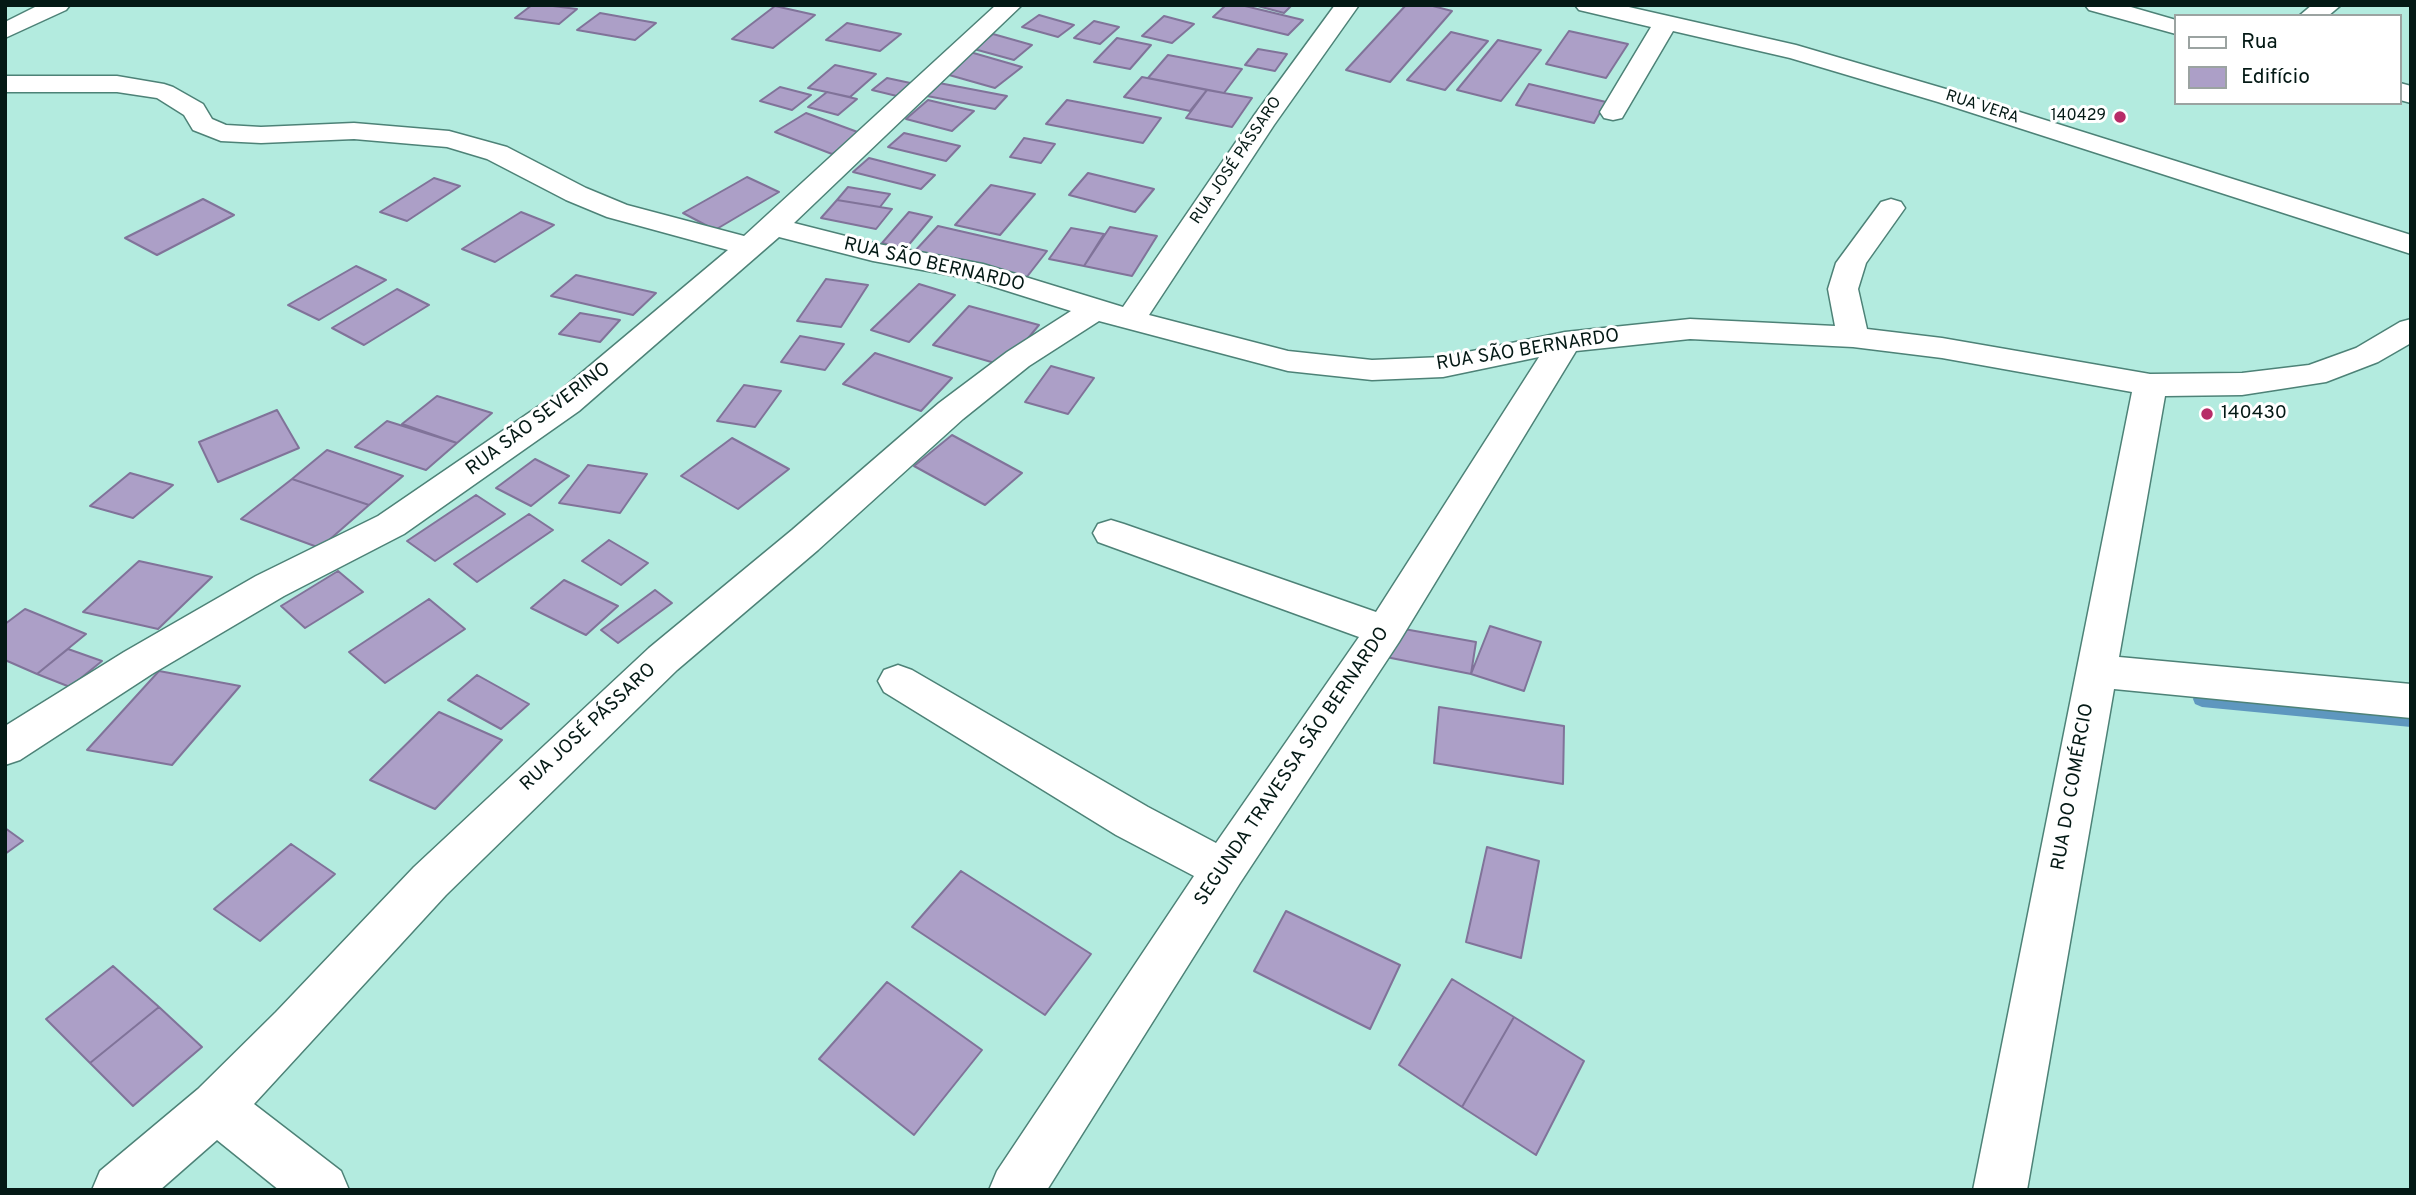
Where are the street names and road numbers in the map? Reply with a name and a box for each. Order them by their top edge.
street label: RUA VERA [1943,87,2021,129]
street label: RUA JOSÉ PÁSSARO [1187,94,1287,228]
street label: RUA SÃO BERNARDO [841,234,1027,298]
street label: RUA SÃO BERNARDO [1435,325,1621,377]
street label: RUA SÃO SEVERINO [462,358,616,482]
street label: SEGUNDA TRAVESSA SÃO BERNARDO [1191,623,1395,911]
street label: RUA JOSÉ PÁSSARO [516,659,662,797]
street label: RUA DO COMÉRCIO [2048,702,2100,872]

